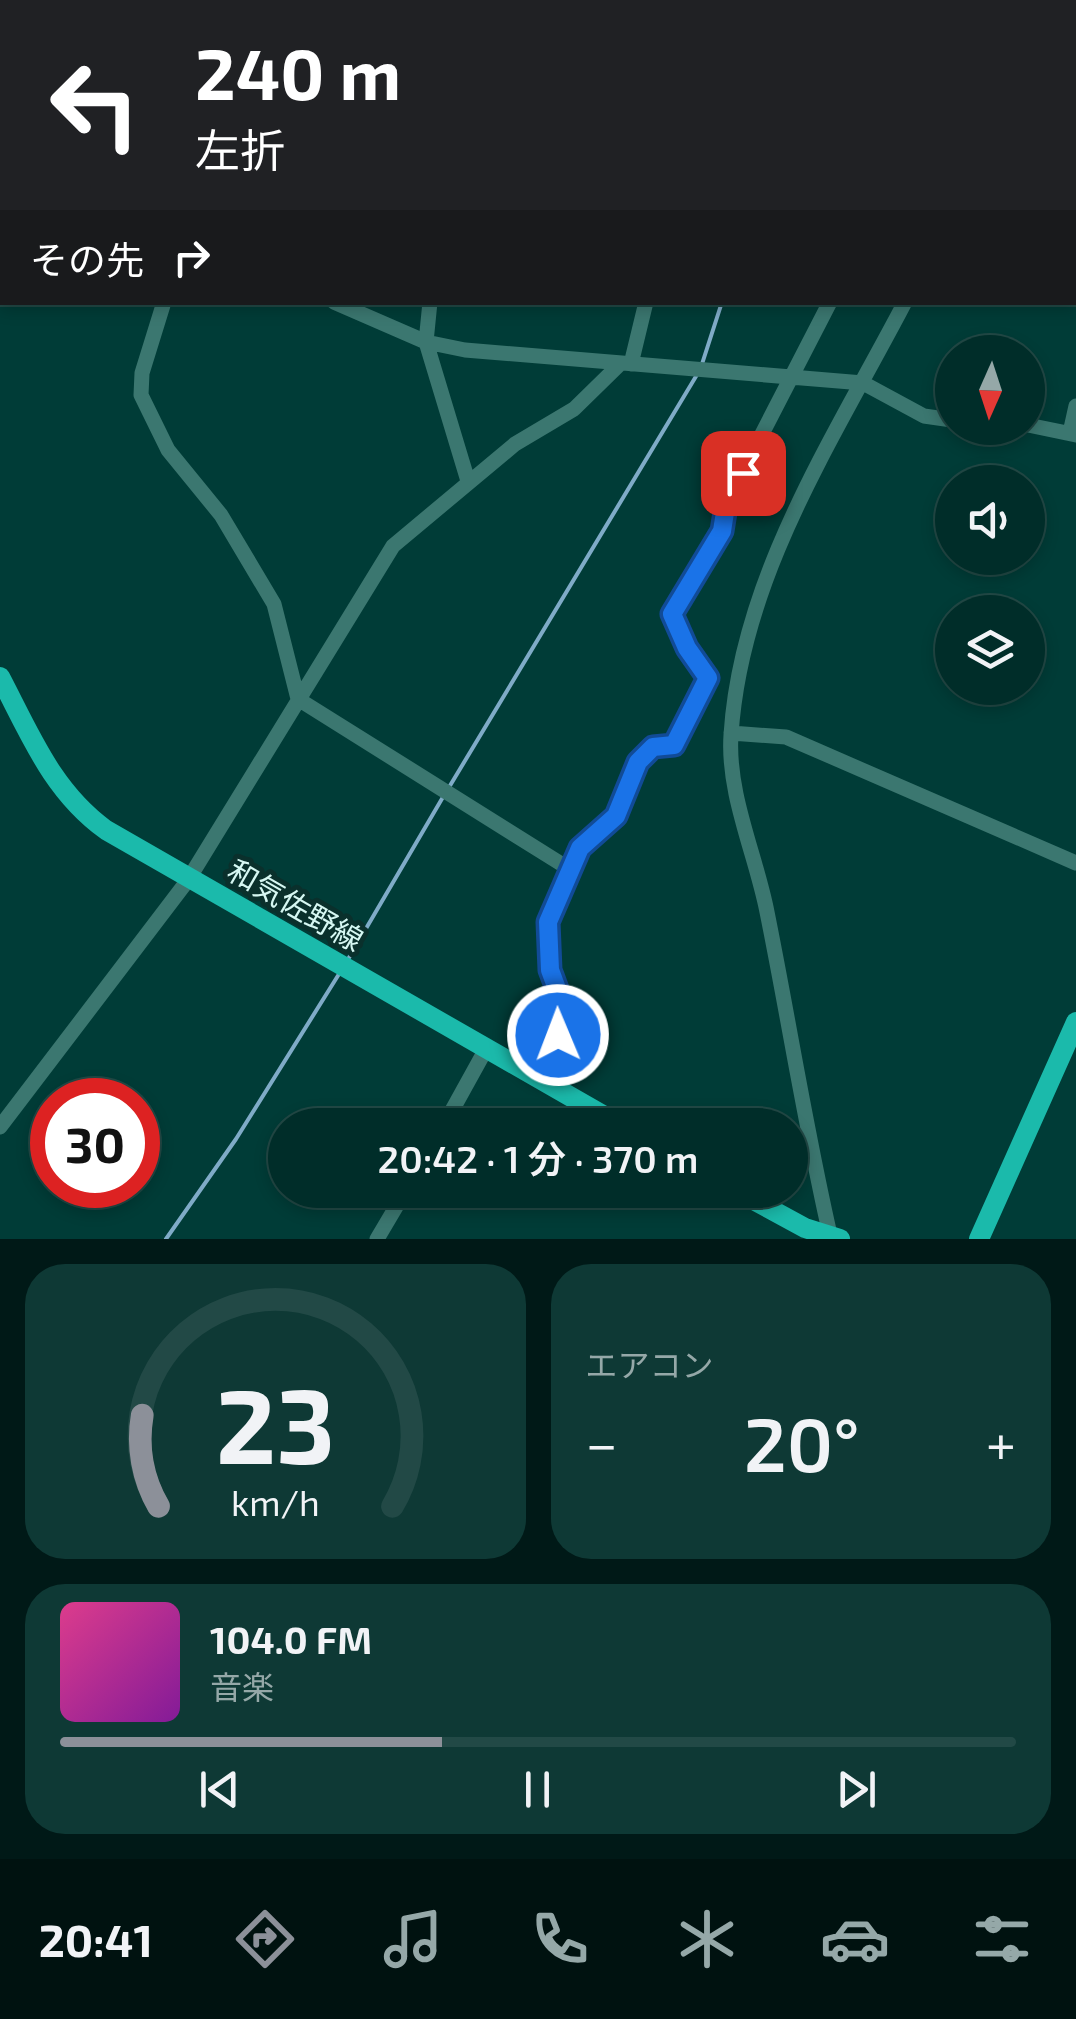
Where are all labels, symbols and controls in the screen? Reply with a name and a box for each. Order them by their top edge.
text: 240 m [195,30,401,114]
icon: left [30,40,160,170]
text: 左折 [195,122,285,176]
icon: right [164,230,219,285]
text: その先 [30,236,144,282]
north arrow [935,335,1045,445]
map controls [935,335,1045,705]
pin [701,431,786,516]
icon: arrive [716,446,771,501]
button: sound [935,465,1045,575]
button: layers [935,595,1045,705]
street label: 和気佐野線 [222,851,370,957]
position arrow [506,983,610,1087]
speed limit sign: 30 [30,1078,160,1208]
text: 20:42 · 1 分 · 370 m [378,1135,698,1181]
text: エアコン [586,1345,714,1383]
text: 23 [216,1360,335,1485]
text: 20° [744,1397,860,1487]
text: − [586,1409,618,1475]
text: + [986,1409,1016,1475]
text: km/h [231,1480,320,1523]
text: 104.0 FM [210,1616,372,1662]
text: 音楽 [210,1667,274,1705]
icon: previous [192,1762,247,1817]
icon: pause [510,1762,565,1817]
icon: next [829,1762,884,1817]
icon: directions [230,1904,300,1974]
icon: music [378,1904,448,1974]
icon: phone [525,1904,595,1974]
icon: climate [672,1904,742,1974]
icon: car [820,1904,890,1974]
icon: filters [967,1904,1037,1974]
text: 20:41 [39,1912,153,1966]

